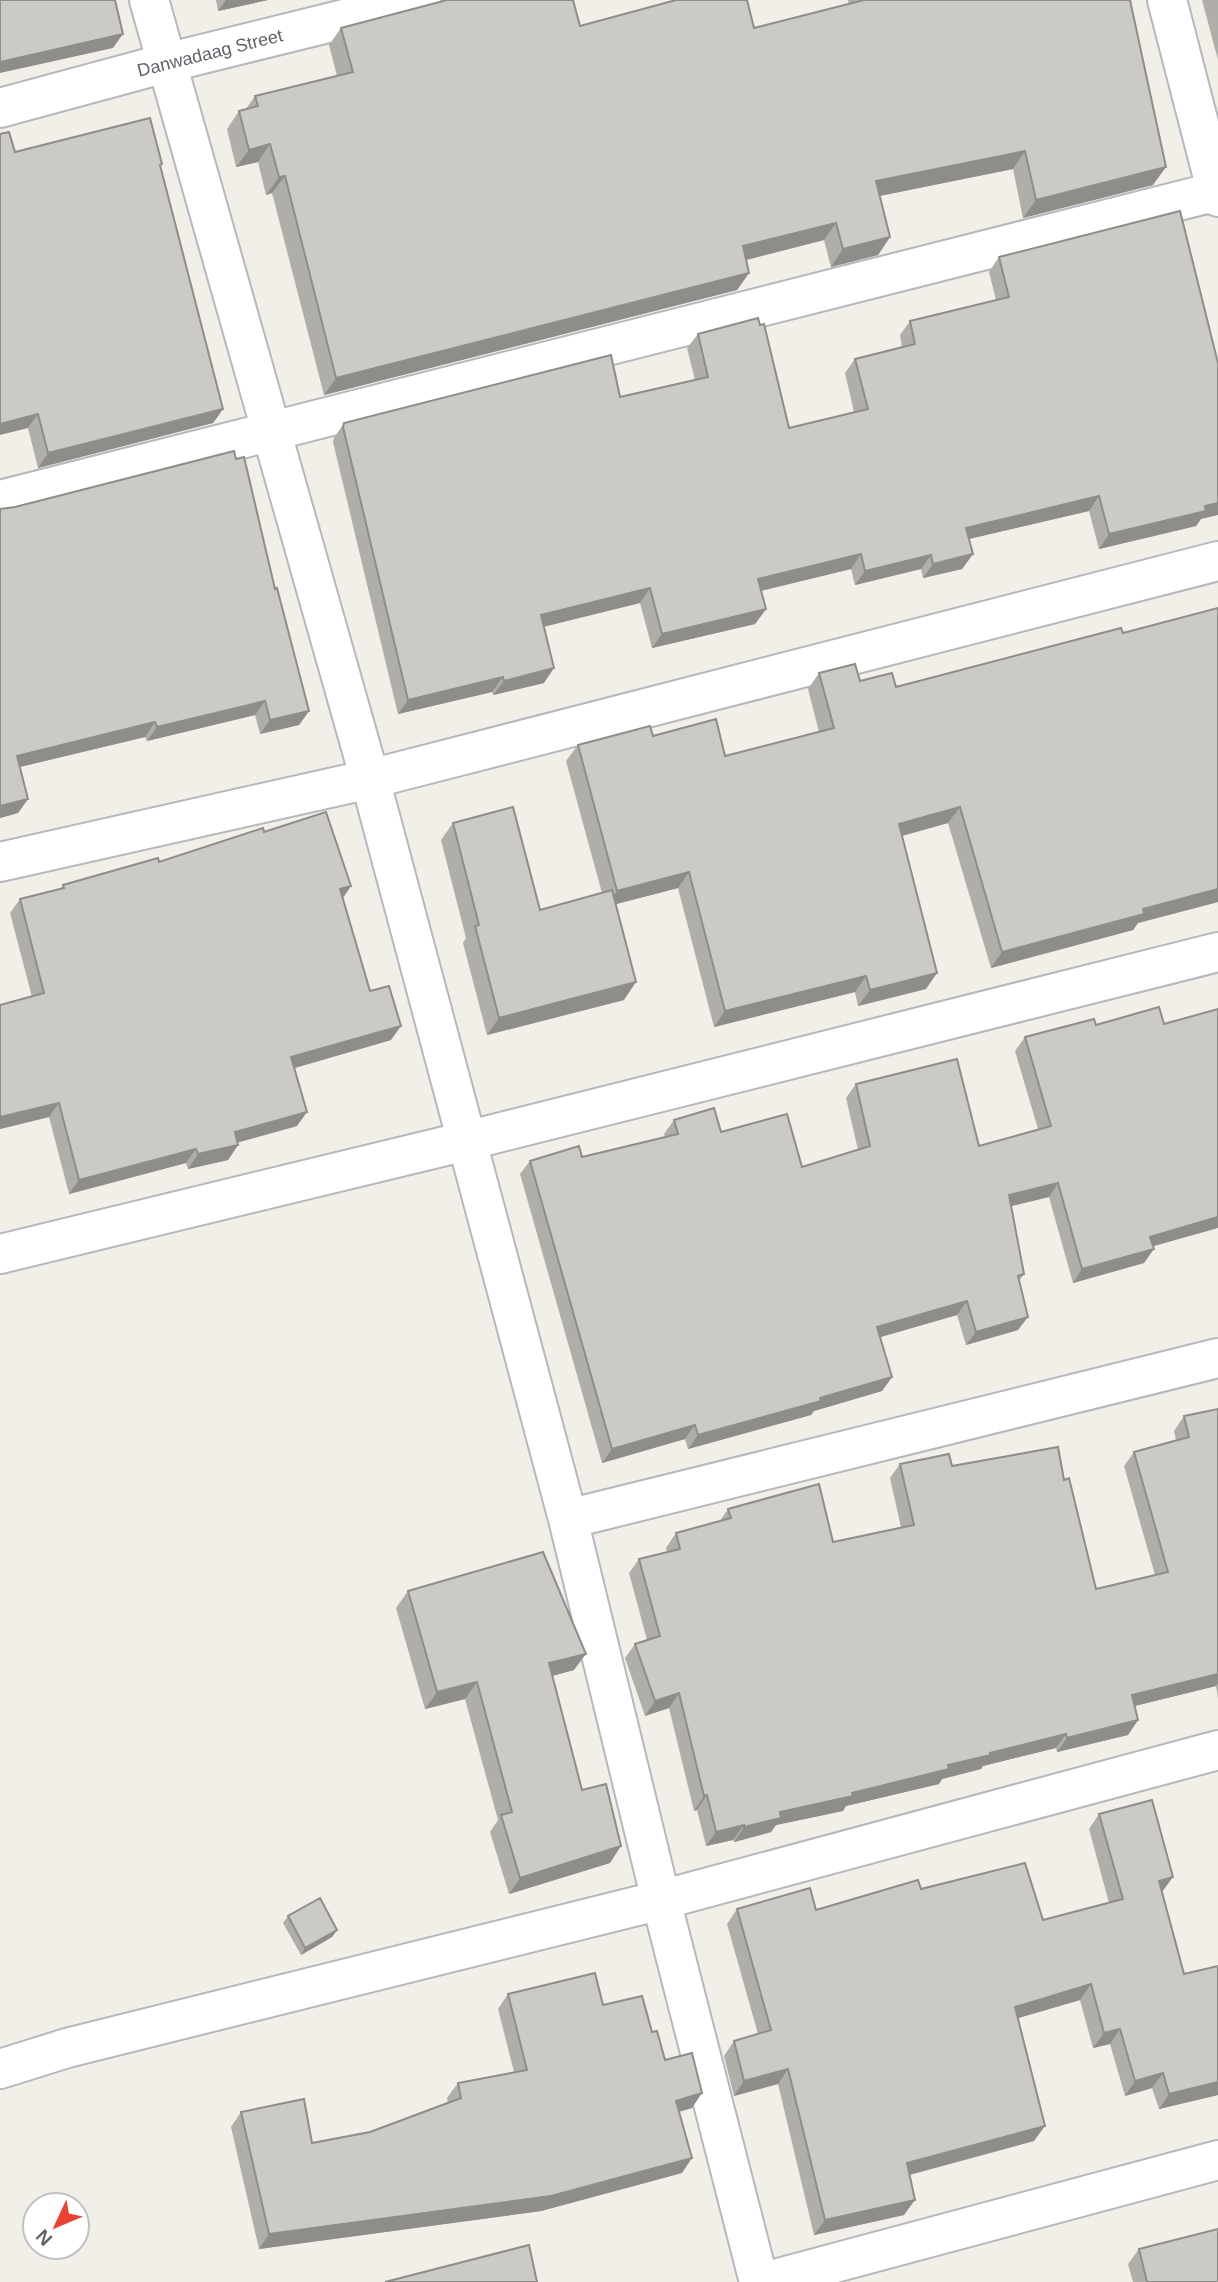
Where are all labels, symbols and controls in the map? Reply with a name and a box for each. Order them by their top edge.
street label: Danwadaag Street [135,25,285,81]
north arrow [21,2191,91,2261]
text: N [32,2225,56,2250]

